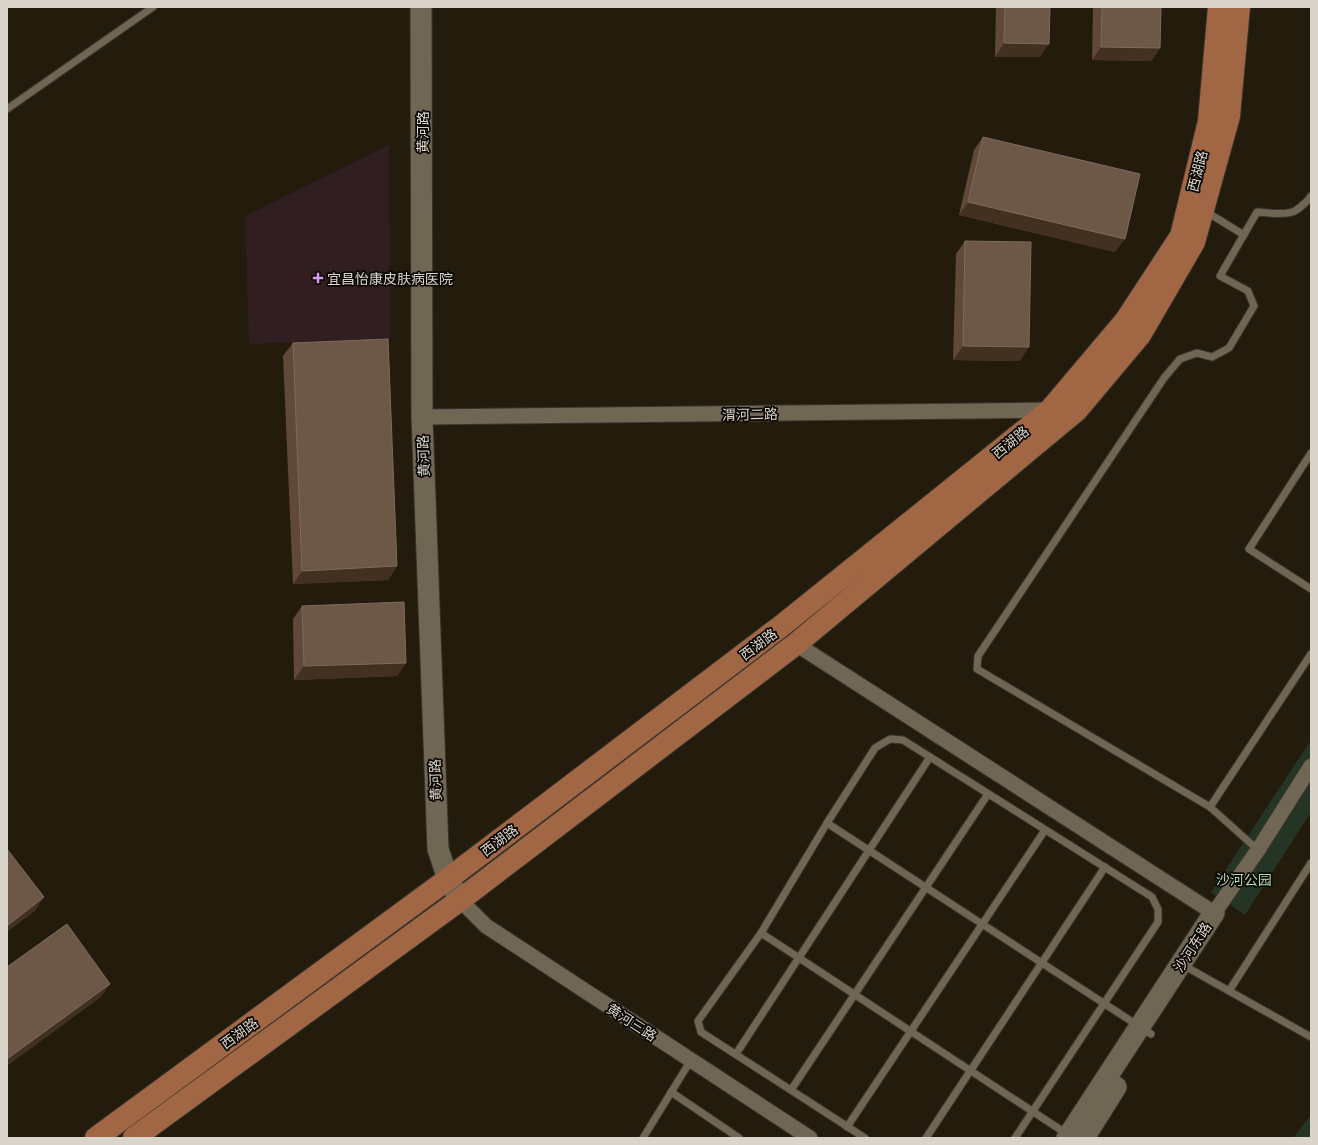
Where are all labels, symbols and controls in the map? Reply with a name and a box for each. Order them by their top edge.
street label: 黄河路 [414,111,431,153]
street label: 西湖路 [1184,149,1210,193]
place label: 宜昌怡康皮肤病医院 [327,270,453,287]
marker: 宜昌怡康皮肤病医院 [312,272,324,284]
street label: 渭河二路 [722,405,778,423]
street label: 西湖路 [988,422,1032,462]
street label: 黄河路 [414,435,432,477]
street label: 西湖路 [736,625,780,663]
street label: 黄河路 [426,759,444,801]
street label: 西湖路 [477,821,521,859]
park label: 沙河公园 [1216,871,1272,888]
street label: 沙河东路 [1170,919,1214,975]
street label: 黄河三路 [604,1000,660,1044]
street label: 西湖路 [217,1014,261,1052]

